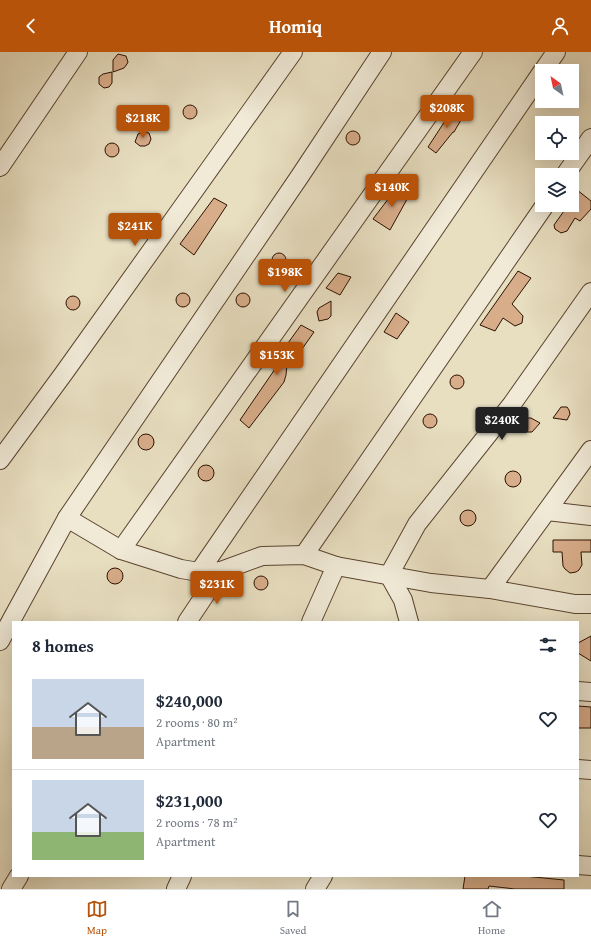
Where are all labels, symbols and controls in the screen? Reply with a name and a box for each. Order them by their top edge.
text: Homiq [269,13,322,40]
icon: back [20,15,42,37]
icon: person [549,15,571,37]
north arrow [535,64,579,108]
map controls [535,64,579,212]
pin: $208K [419,95,475,129]
text: $208K [429,98,465,117]
pin: $218K [115,105,171,139]
text: $218K [125,108,161,127]
button: locate [535,116,579,160]
button: layers [535,168,579,212]
pin: $140K [364,174,420,208]
text: $140K [374,177,410,196]
pin: $241K [107,213,163,247]
text: $241K [117,216,153,235]
pin: $198K [257,259,313,293]
text: $198K [267,262,303,281]
pin: $153K [249,342,305,376]
text: $153K [259,345,295,364]
pin: $240K [474,407,530,441]
text: $240K [484,410,520,429]
pin: $231K [189,571,245,605]
text: $231K [199,574,235,593]
text: 8 homes [32,633,94,658]
icon: filters [537,634,559,656]
text: $240,000 [156,688,222,713]
icon: home [64,695,112,743]
icon: heart [537,708,559,730]
text: 2 rooms · 80 m² [156,713,238,732]
text: Apartment [156,732,216,751]
text: $231,000 [156,788,222,813]
icon: home [64,796,112,844]
icon: heart [537,809,559,831]
text: 2 rooms · 78 m² [156,813,238,832]
text: Apartment [156,832,216,851]
tab: Map [86,898,108,938]
tab: Saved [280,898,306,938]
tab: Home [478,898,505,938]

